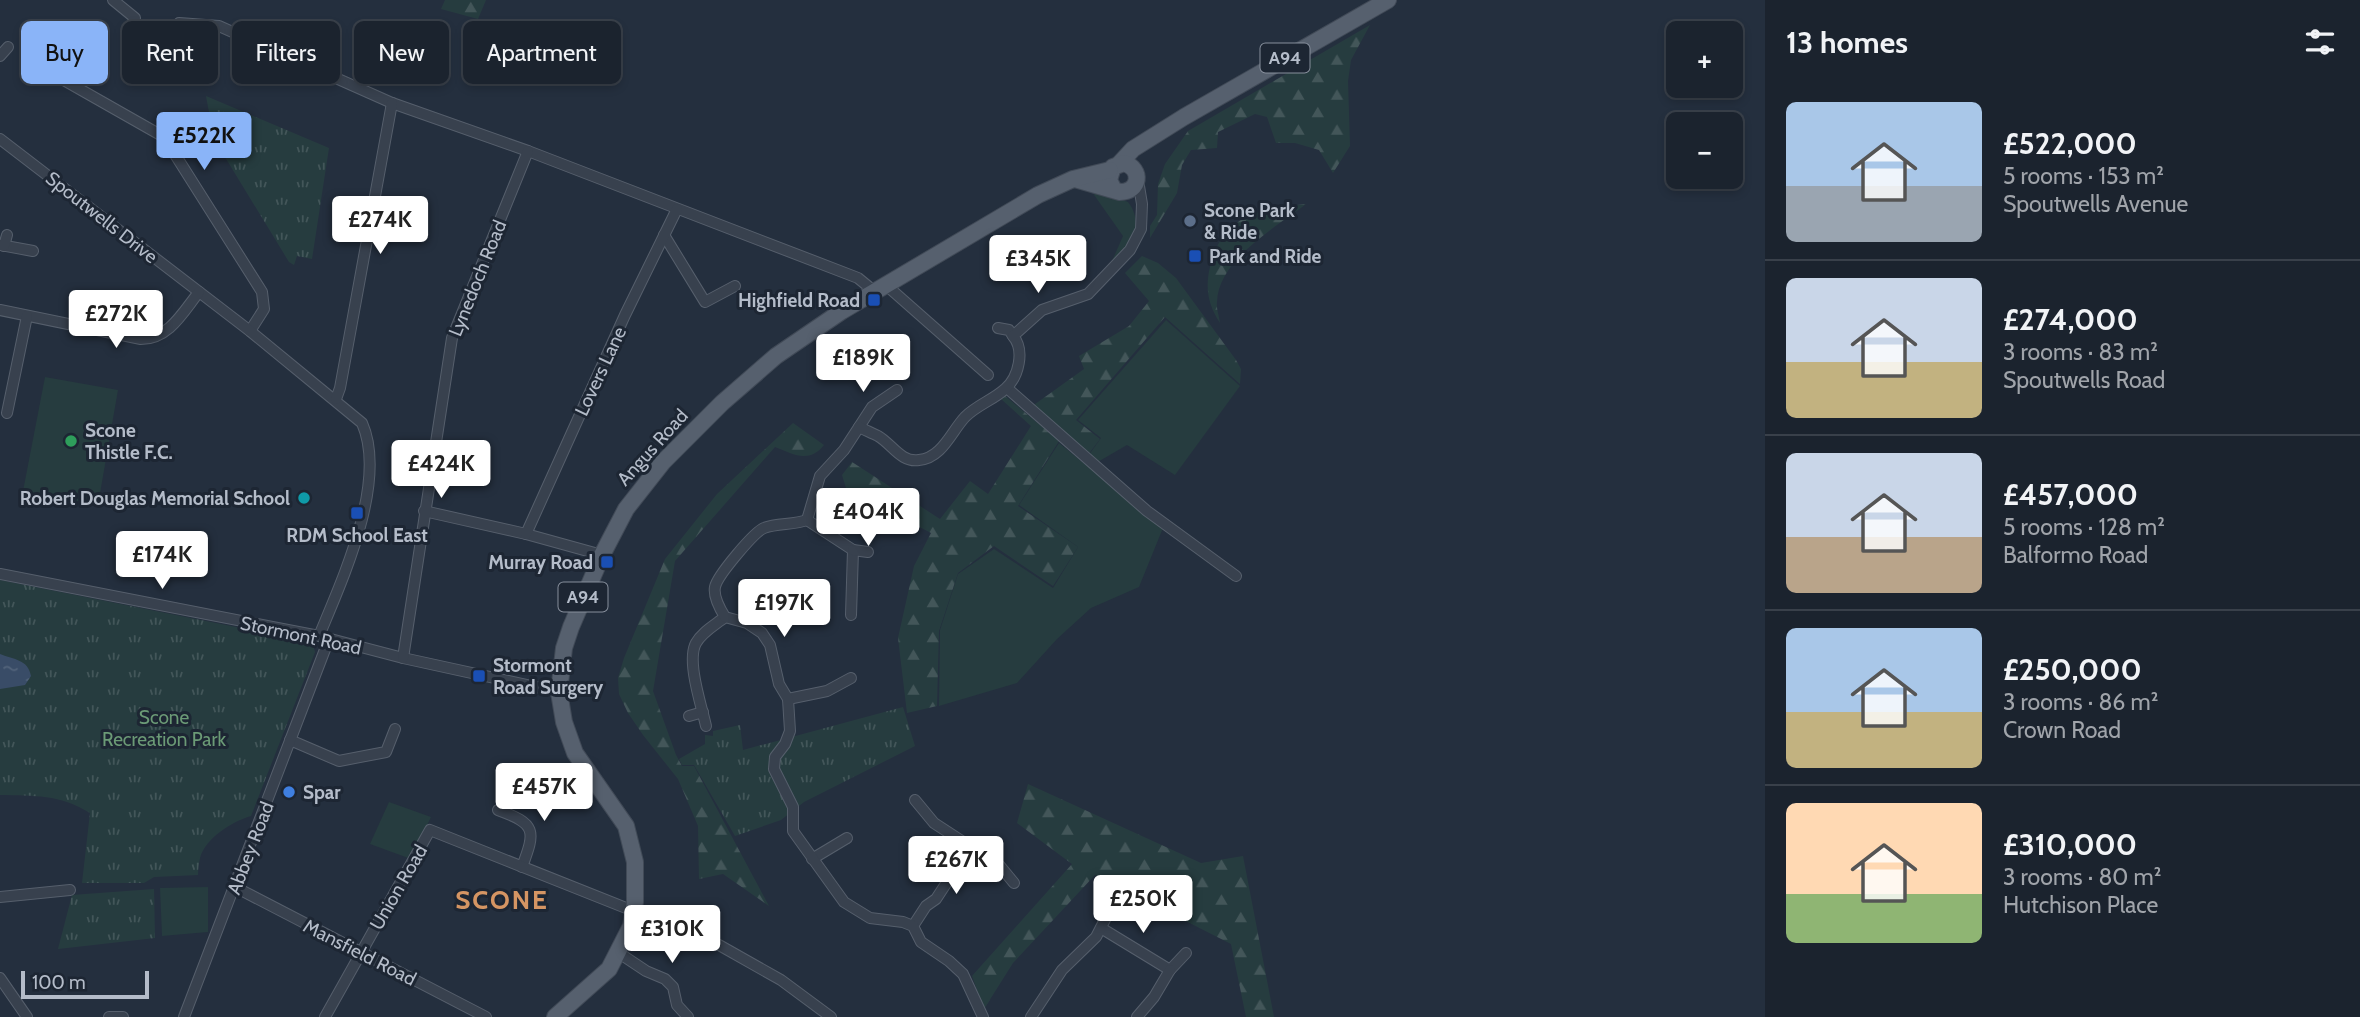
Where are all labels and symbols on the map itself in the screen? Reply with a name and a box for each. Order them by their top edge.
road number: A94 [1260,44,1310,72]
pin: £522K [155,113,253,172]
street label: Spoutwells Drive [41,167,162,268]
pin: £274K [331,196,429,256]
place label: Scone Park & Ride [1204,199,1296,244]
marker: Scone Park & Ride [1182,213,1198,229]
street label: Lynedoch Road [444,217,511,340]
pin: £345K [989,236,1087,295]
place label: Park and Ride [1209,245,1322,268]
marker: Park and Ride [1187,248,1203,264]
place label: Highfield Road [738,289,860,312]
pin: £272K [67,290,165,350]
marker: Highfield Road [866,292,882,308]
street label: Lovers Lane [570,323,631,419]
pin: £189K [814,334,912,394]
street label: Angus Road [612,404,693,490]
place label: Scone Thistle F.C. [85,419,173,464]
marker: Scone Thistle F.C. [63,433,79,449]
pin: £424K [392,440,490,500]
place label: Robert Douglas Memorial School [20,487,290,510]
pin: £404K [819,489,917,548]
marker: Robert Douglas Memorial School [296,490,312,506]
marker: RDM School East [349,505,365,521]
place label: RDM School East [286,524,428,547]
pin: £174K [113,532,211,591]
place label: Murray Road [488,551,593,574]
marker: Murray Road [599,554,615,570]
pin: £197K [735,580,833,639]
road number: A94 [558,582,608,612]
street label: Stormont Road [238,611,363,660]
place label: Stormont Road Surgery [493,654,604,699]
marker: Stormont Road Surgery [471,668,487,684]
park label: Scone Recreation Park [102,706,226,751]
pin: £457K [495,764,593,823]
place label: Spar [303,781,341,804]
marker: Spar [281,784,297,800]
street label: Abbey Road [222,799,279,898]
pin: £267K [907,836,1005,896]
street label: Union Road [365,841,432,934]
pin: £250K [1094,876,1192,935]
district label: SCONE [455,884,549,916]
pin: £310K [623,906,721,965]
street label: Mansfield Road [300,914,420,991]
scale bar [21,968,149,1000]

